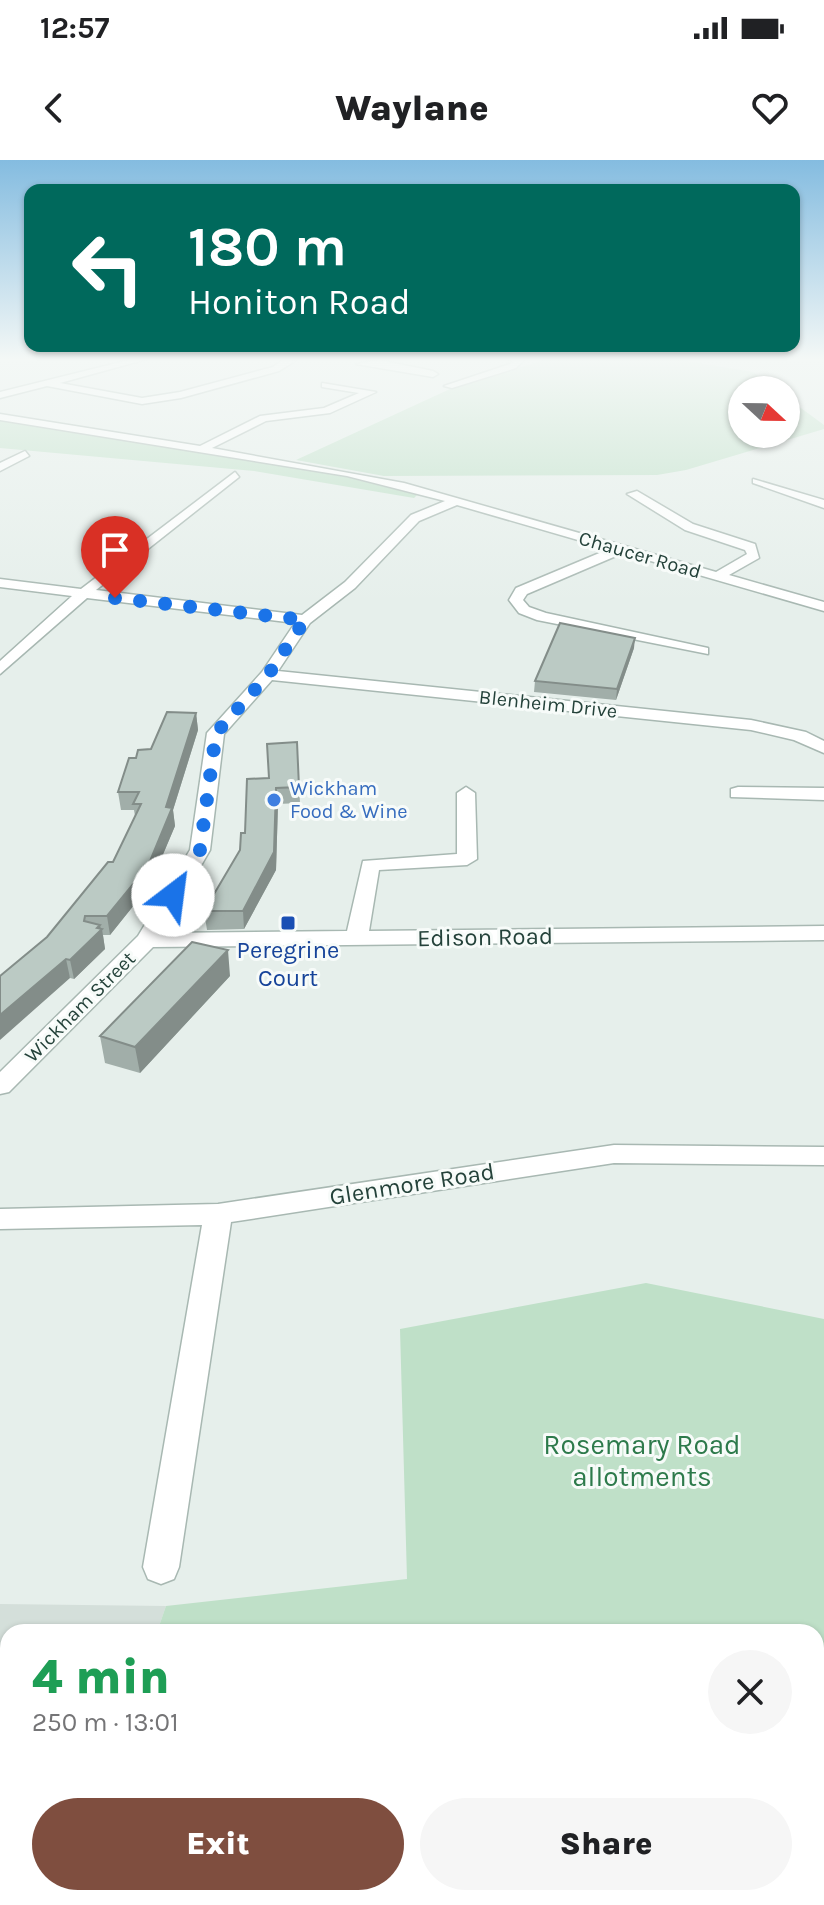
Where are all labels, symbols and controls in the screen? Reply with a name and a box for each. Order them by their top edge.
text: 12:57 [40,10,109,46]
icon: back [32,86,76,130]
icon: heart [748,86,792,130]
text: Waylane [335,87,489,129]
text: 180 m [188,214,347,279]
icon: left [56,216,160,320]
text: Honiton Road [188,281,411,323]
north arrow [728,376,800,448]
map controls [728,376,800,448]
pin [81,516,149,598]
street label: Chaucer Road [576,527,704,583]
icon: arrive [93,528,137,572]
street label: Blenheim Drive [478,685,618,723]
place label: Wickham Food & Wine [290,777,408,823]
marker: Wickham Food & Wine [265,791,283,809]
position arrow [131,853,215,937]
marker: Peregrine Court [279,914,297,932]
street label: Edison Road [417,922,553,952]
place label: Peregrine Court [237,936,339,992]
street label: Wickham Street [20,947,140,1067]
street label: Glenmore Road [328,1157,496,1211]
park label: Rosemary Road allotments [543,1428,741,1493]
text: 4 min [32,1649,170,1705]
button: close [708,1650,792,1734]
text: 250 m · 13:01 [32,1707,179,1738]
button: Exit [32,1798,404,1890]
button: Share [420,1798,792,1890]

